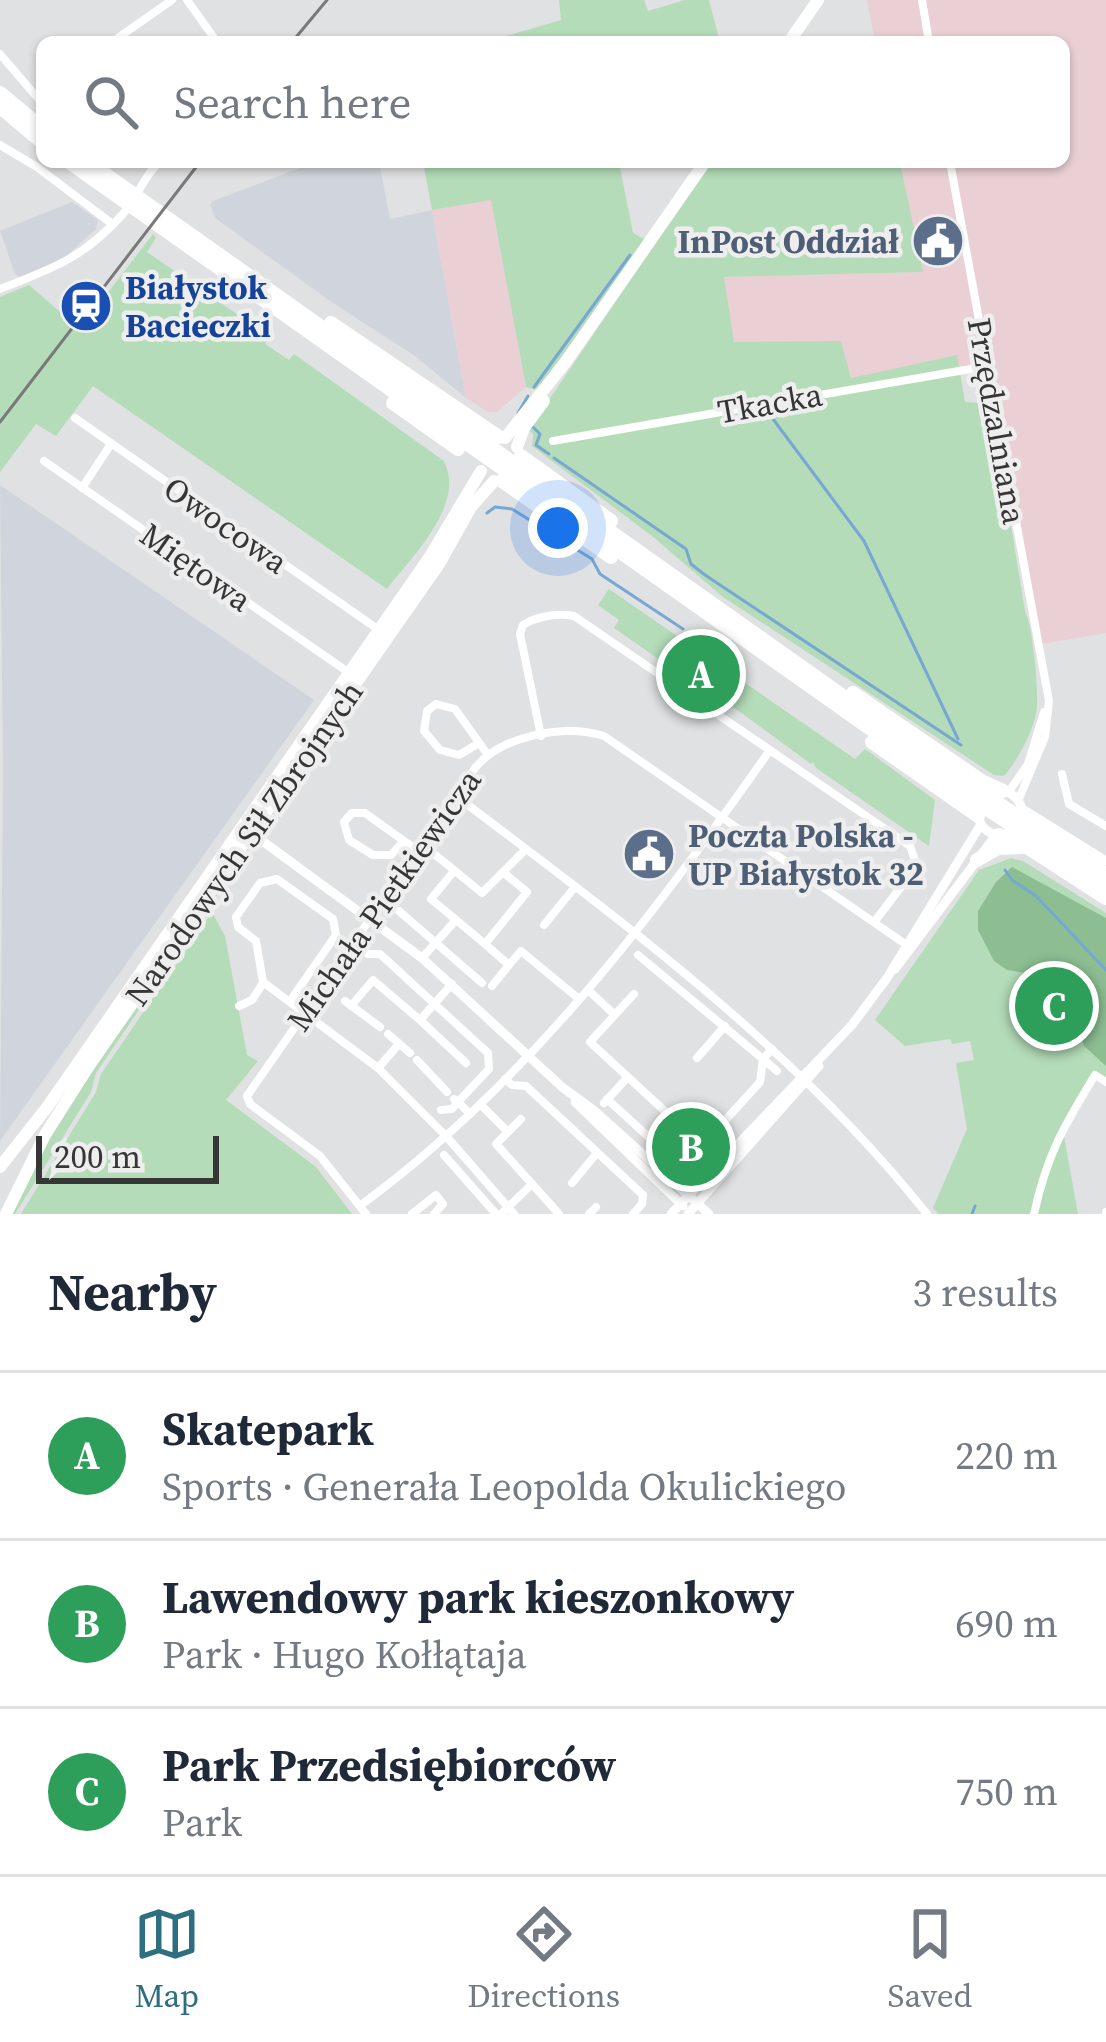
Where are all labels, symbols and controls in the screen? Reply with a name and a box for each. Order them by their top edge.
search box [36,36,1070,168]
icon: search [78,69,144,135]
text: Search here [174,71,411,133]
public building icon: InPost Oddział [910,213,966,269]
place label: InPost Oddział [678,219,899,264]
place label: Białystok Bacieczki [125,265,271,348]
station icon: Białystok Bacieczki [58,278,114,334]
street label: Przędzalniana [957,314,1037,528]
street label: Tkacka [714,372,826,434]
street label: Owocowa [155,466,297,584]
your location [528,498,588,558]
street label: Miętowa [131,512,261,622]
pin: A [662,629,740,719]
street label: Narodowych Sił Zbrojnych [115,671,373,1015]
street label: Michała Pietkiewicza [277,760,492,1040]
place label: Poczta Polska - UP Białystok 32 [688,813,924,896]
public building icon: Poczta Polska - UP Białystok 32 [621,826,677,882]
pin: C [1015,961,1093,1051]
pin: B [652,1102,730,1192]
scale bar [36,1130,219,1183]
text: 200 m [54,1134,141,1179]
text: Nearby [48,1257,217,1327]
text: 3 results [913,1266,1058,1319]
text: Skatepark [162,1398,374,1460]
text: A [74,1429,100,1482]
text: 220 m [955,1429,1058,1482]
text: Sports · Generała Leopolda Okulickiego [162,1460,846,1513]
text: Lawendowy park kieszonkowy [162,1566,794,1628]
text: B [74,1597,100,1650]
text: 690 m [955,1597,1058,1650]
text: Park · Hugo Kołłątaja [162,1628,527,1681]
text: Park Przedsiębiorców [162,1734,616,1796]
text: C [75,1765,99,1818]
text: 750 m [955,1765,1058,1818]
text: Park [162,1796,242,1849]
tab: Map [134,1901,200,2018]
tab: Directions [467,1901,620,2018]
tab: Saved [888,1901,972,2018]

